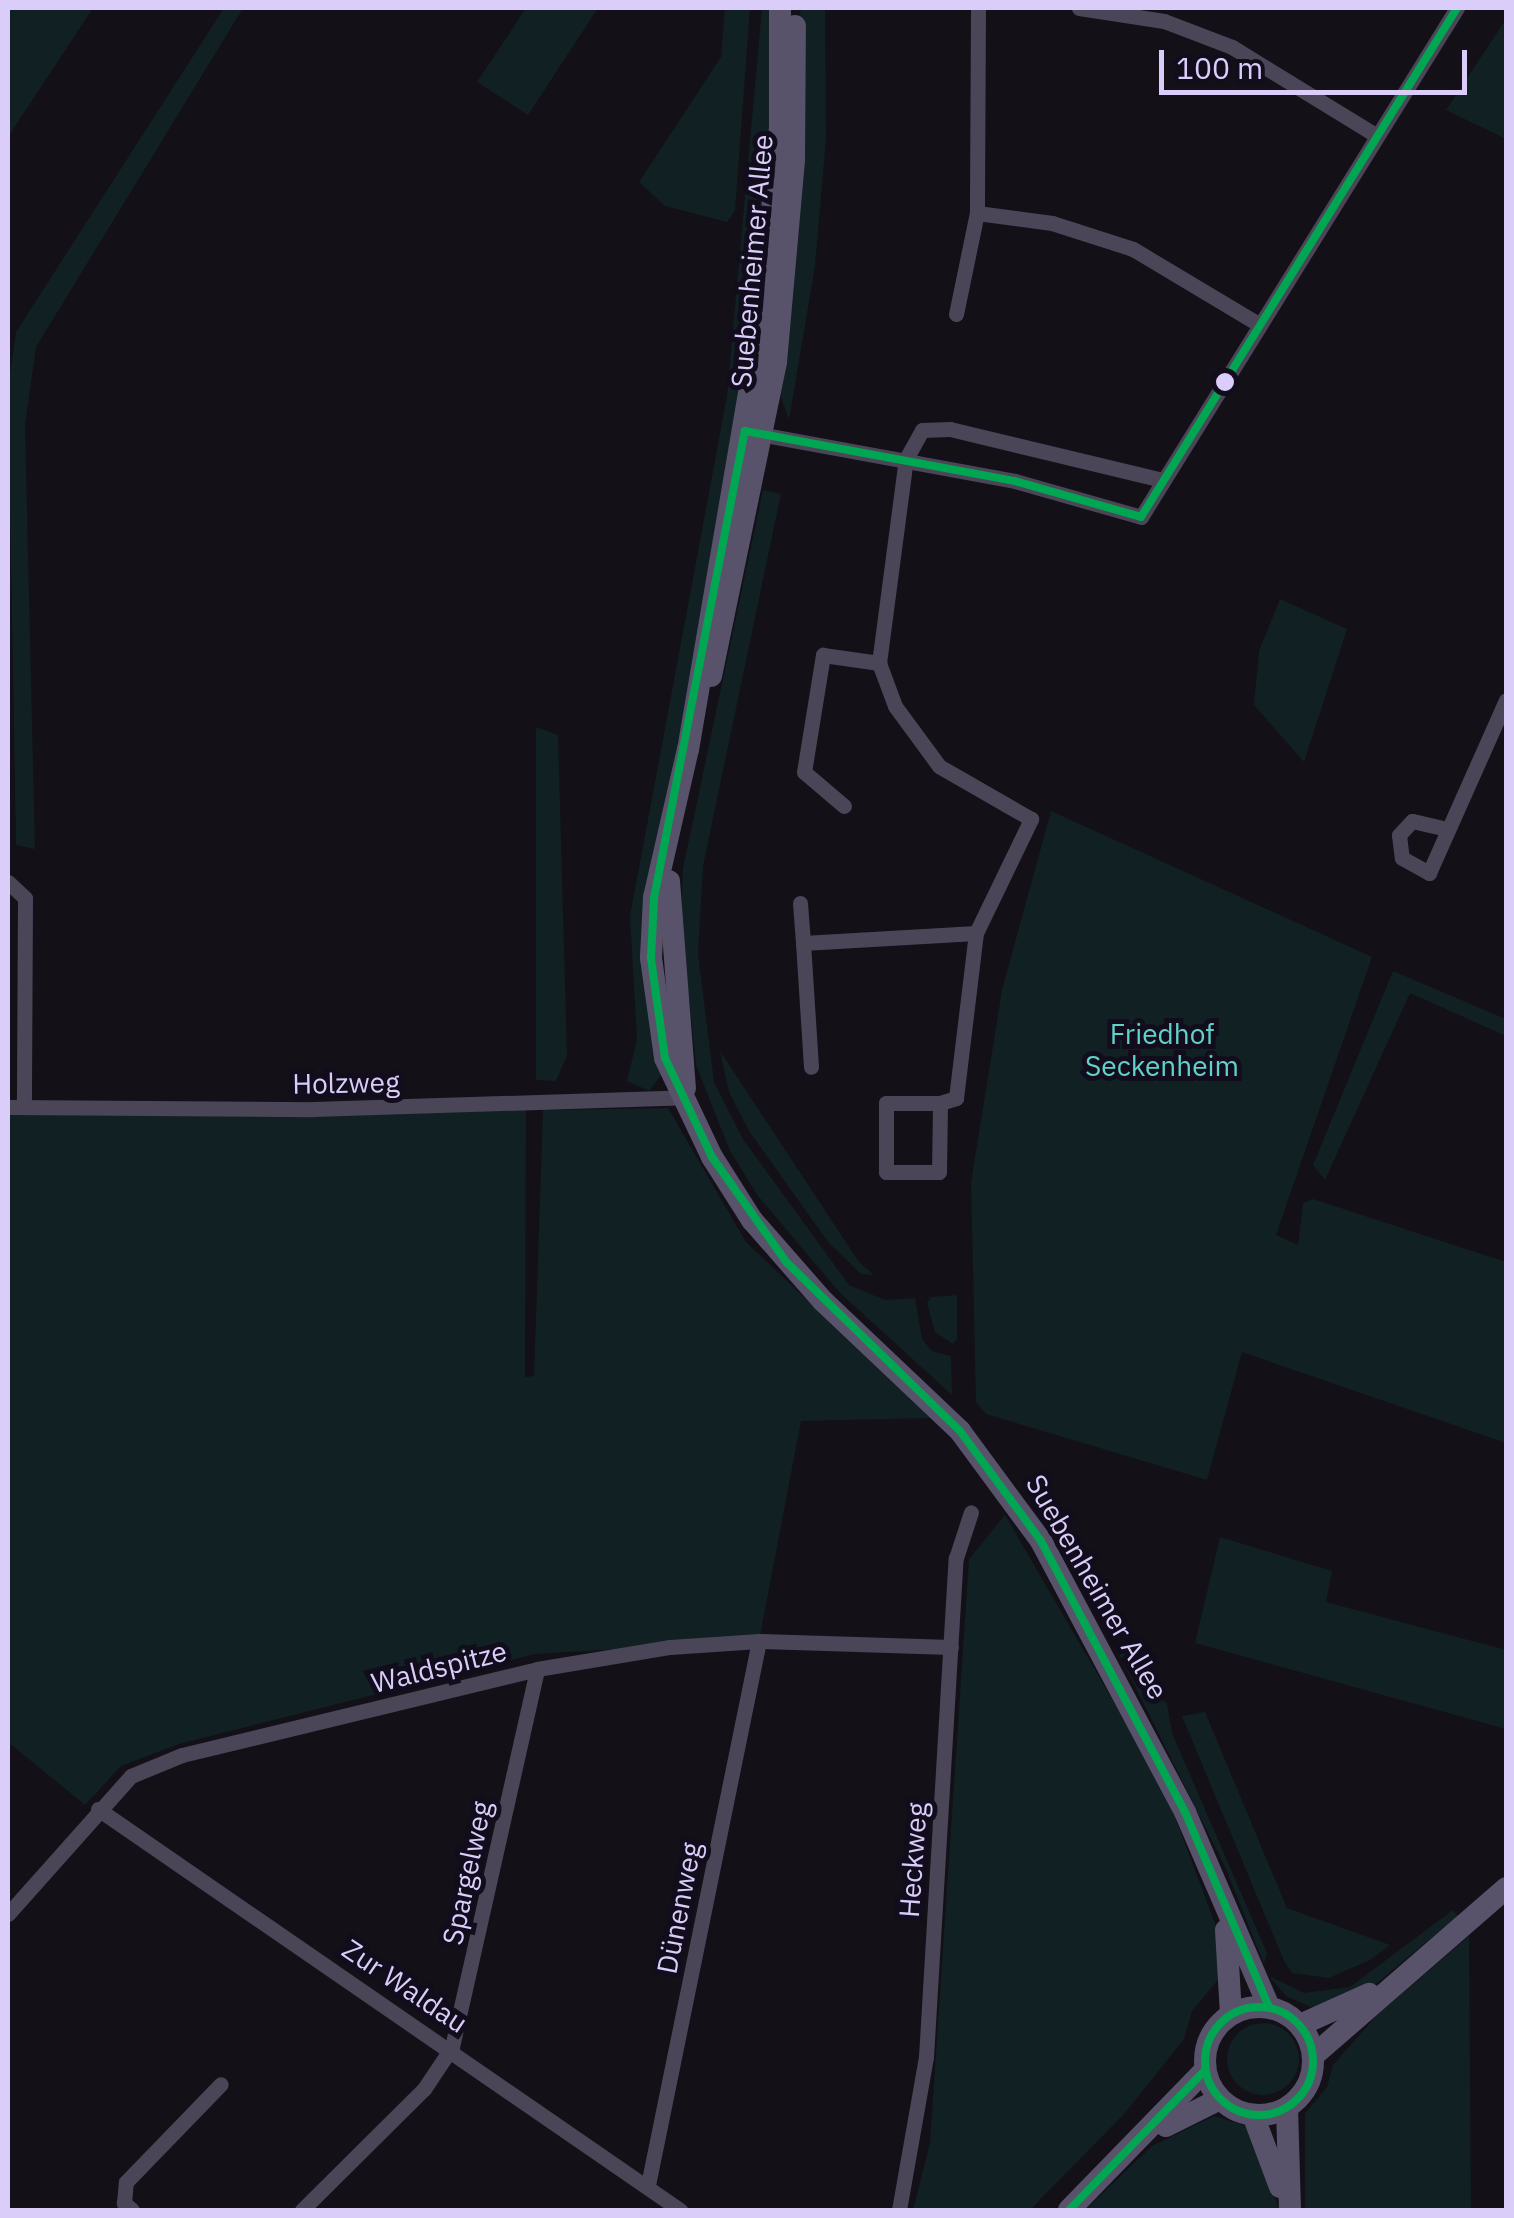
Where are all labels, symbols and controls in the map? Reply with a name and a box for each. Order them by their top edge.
scale bar [1164,30,1472,92]
text: 100 m [1176,48,1263,87]
street label: Suebenheimer Allee [724,133,780,389]
unlabelled marker [1215,372,1235,392]
park label: Friedhof Seckenheim [1085,1017,1239,1083]
street label: Holzweg [292,1065,400,1101]
street label: Suebenheimer Allee [1019,1469,1175,1705]
street label: Waldspitze [368,1634,510,1700]
street label: Spargelweg [435,1798,499,1948]
street label: Heckweg [892,1801,934,1919]
street label: Dünenweg [650,1839,708,1977]
street label: Zur Waldau [336,1932,474,2040]

